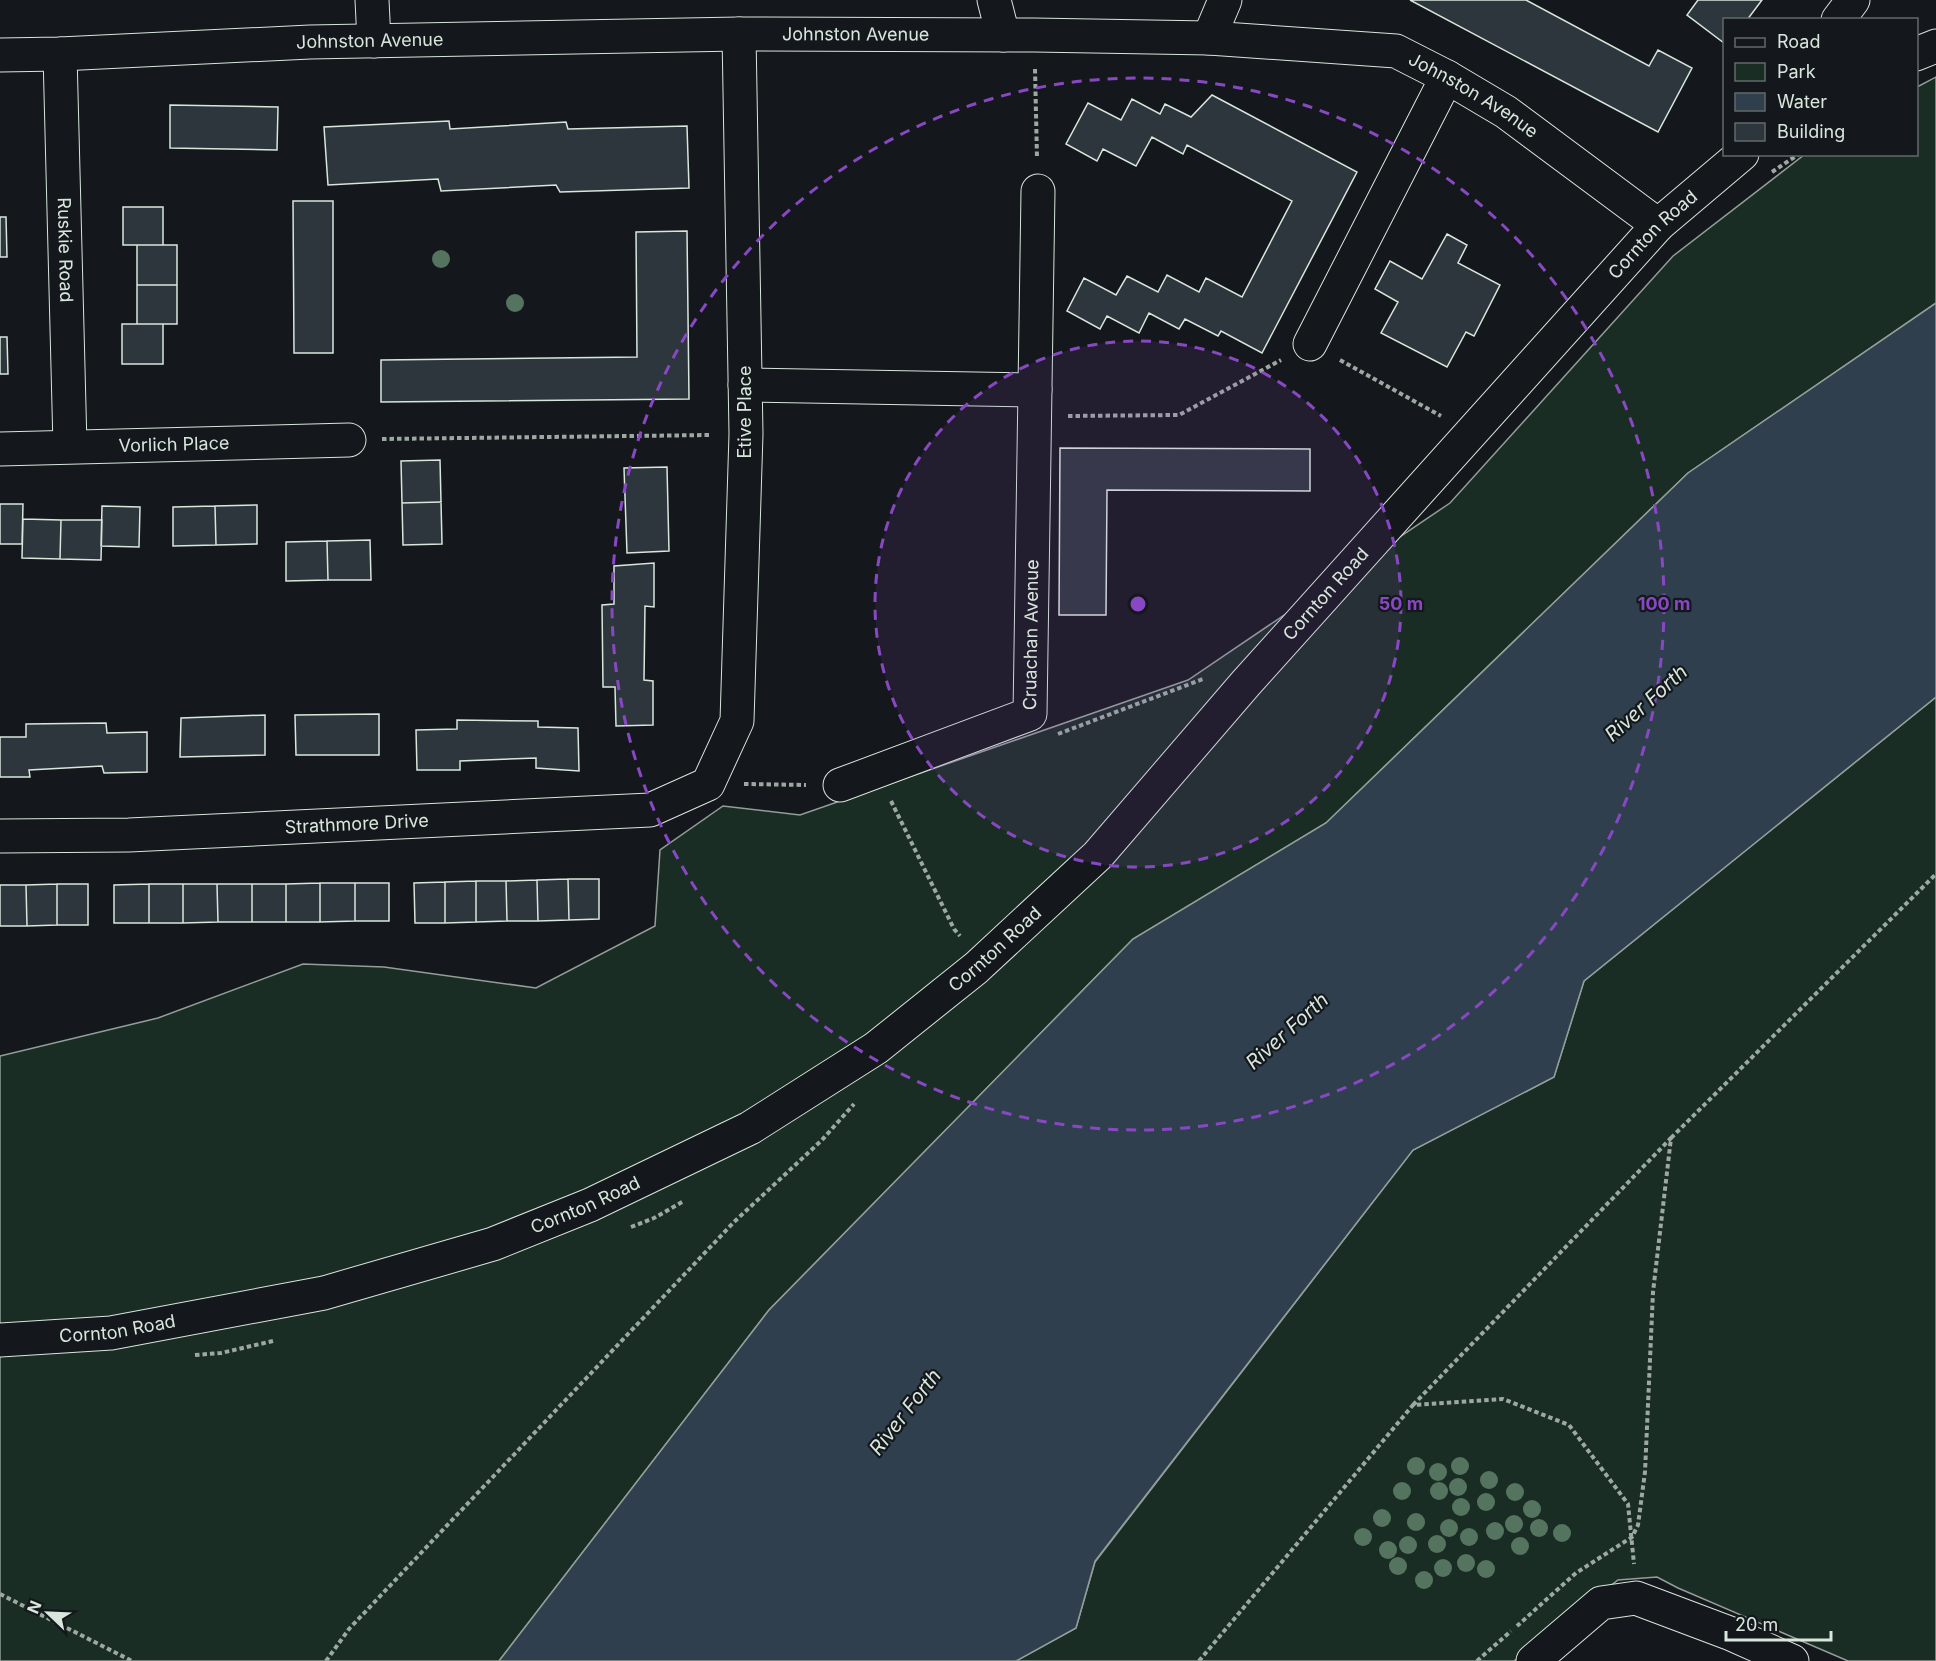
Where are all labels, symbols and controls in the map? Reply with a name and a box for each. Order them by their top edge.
legend [1723,18,1918,156]
street label: Johnston Avenue [782,23,929,45]
street label: Johnston Avenue [296,29,444,53]
text: Road [1777,31,1820,52]
street label: Johnston Avenue [1405,48,1542,142]
text: Park [1777,61,1816,82]
text: Water [1777,91,1827,112]
text: Building [1777,121,1845,142]
street label: Cornton Road [1604,186,1701,283]
street label: Ruskie Road [54,197,77,303]
street label: Etive Place [734,365,755,459]
street label: Vorlich Place [118,432,230,456]
street label: Cornton Road [1278,543,1373,644]
street label: Cruachan Avenue [1019,559,1042,710]
text: 50 m [1379,593,1423,614]
text: 100 m [1638,593,1690,614]
centre of rings [1128,594,1148,614]
water label: River Forth [1600,660,1692,746]
street label: Strathmore Drive [284,810,429,838]
street label: Cornton Road [944,902,1045,996]
water label: River Forth [1241,988,1333,1074]
street label: Cornton Road [527,1172,643,1238]
street label: Cornton Road [59,1310,177,1346]
water label: River Forth [864,1364,946,1460]
north arrow [18,1583,78,1643]
text: N [23,1598,46,1617]
scale bar [1726,1604,1831,1642]
text: 20 m [1735,1614,1778,1635]

